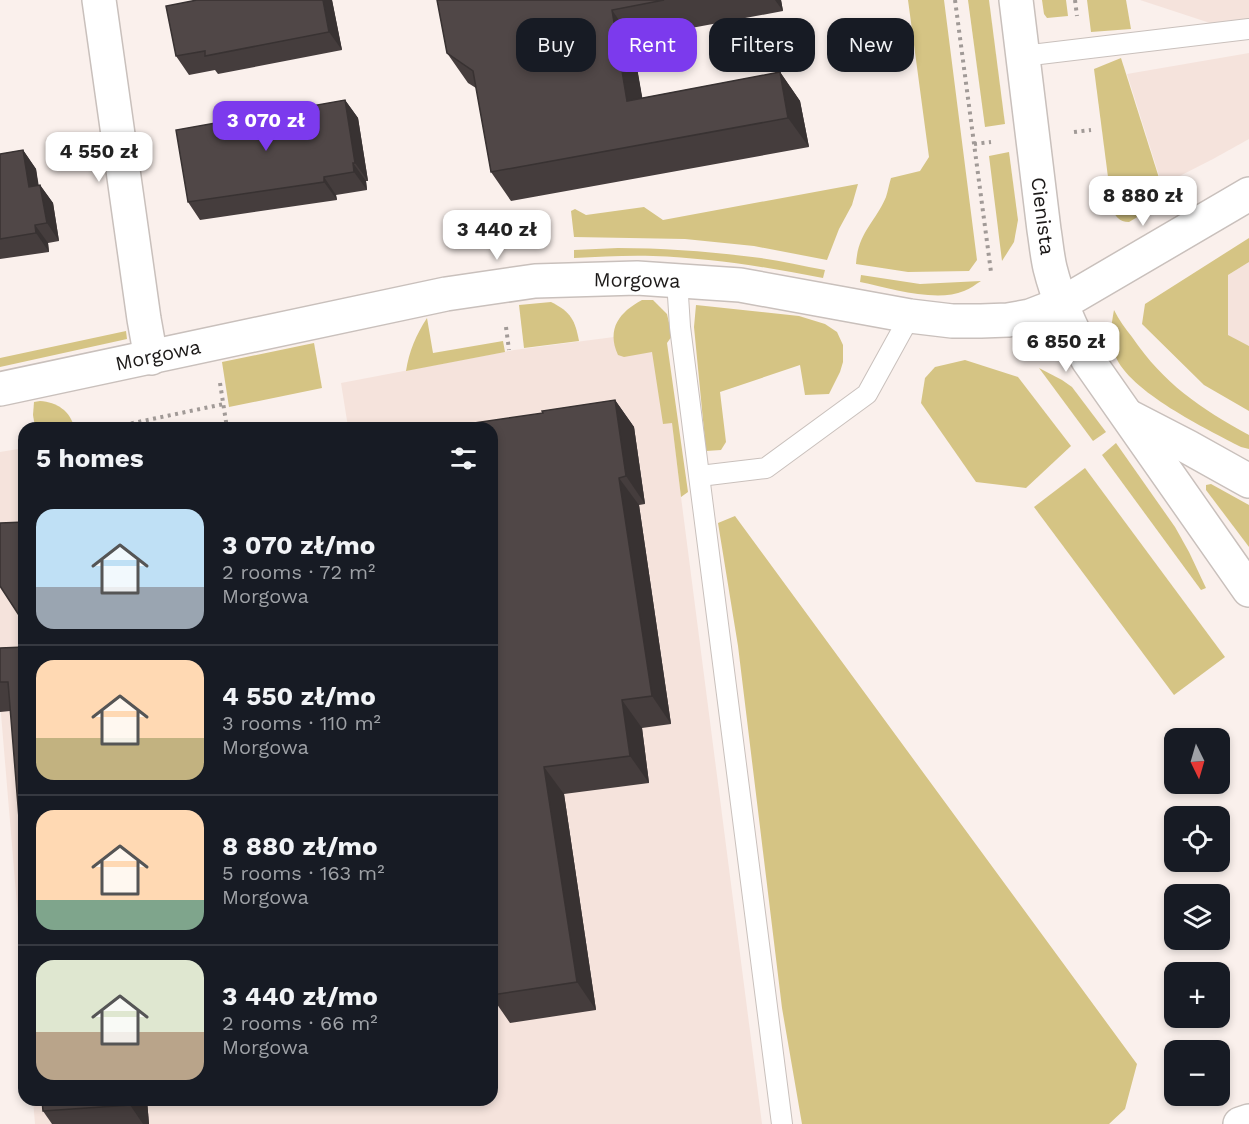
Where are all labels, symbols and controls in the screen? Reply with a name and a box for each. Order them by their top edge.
chip: Buy [516,18,596,72]
chip: Rent [608,18,697,72]
chip: Filters [709,18,815,72]
chip: New [827,18,914,72]
pin: 3 070 zł [204,101,328,152]
text: 3 070 zł [227,108,305,132]
pin: 4 550 zł [37,132,161,183]
text: 4 550 zł [60,139,138,163]
street label: Cienista [1026,176,1060,256]
pin: 8 880 zł [1081,176,1205,227]
text: 8 880 zł [1103,183,1183,207]
pin: 3 440 zł [435,210,559,261]
text: 3 440 zł [457,217,537,241]
street label: Morgowa [593,267,681,293]
pin: 6 850 zł [1004,322,1128,373]
text: 6 850 zł [1026,329,1106,353]
street label: Morgowa [113,334,203,376]
icon: filters [447,442,480,475]
text: 5 homes [36,443,144,473]
text: 3 070 zł/mo [222,530,375,560]
icon: home [84,533,156,605]
text: 2 rooms · 72 m² [222,560,375,584]
text: Morgowa [222,584,309,608]
text: 4 550 zł/mo [222,681,376,711]
icon: home [84,684,156,756]
text: 3 rooms · 110 m² [222,711,381,735]
north arrow [1164,728,1230,794]
map controls [1164,728,1230,1106]
text: Morgowa [222,735,309,759]
button: locate [1164,806,1230,872]
text: 8 880 zł/mo [222,831,378,861]
icon: home [84,834,156,906]
text: 5 rooms · 163 m² [222,861,384,885]
button: layers [1164,884,1230,950]
text: Morgowa [222,885,309,909]
button: + [1164,962,1230,1028]
text: 3 440 zł/mo [222,981,378,1011]
icon: home [84,984,156,1056]
text: 2 rooms · 66 m² [222,1011,378,1035]
text: Morgowa [222,1035,309,1059]
button: − [1164,1040,1230,1106]

